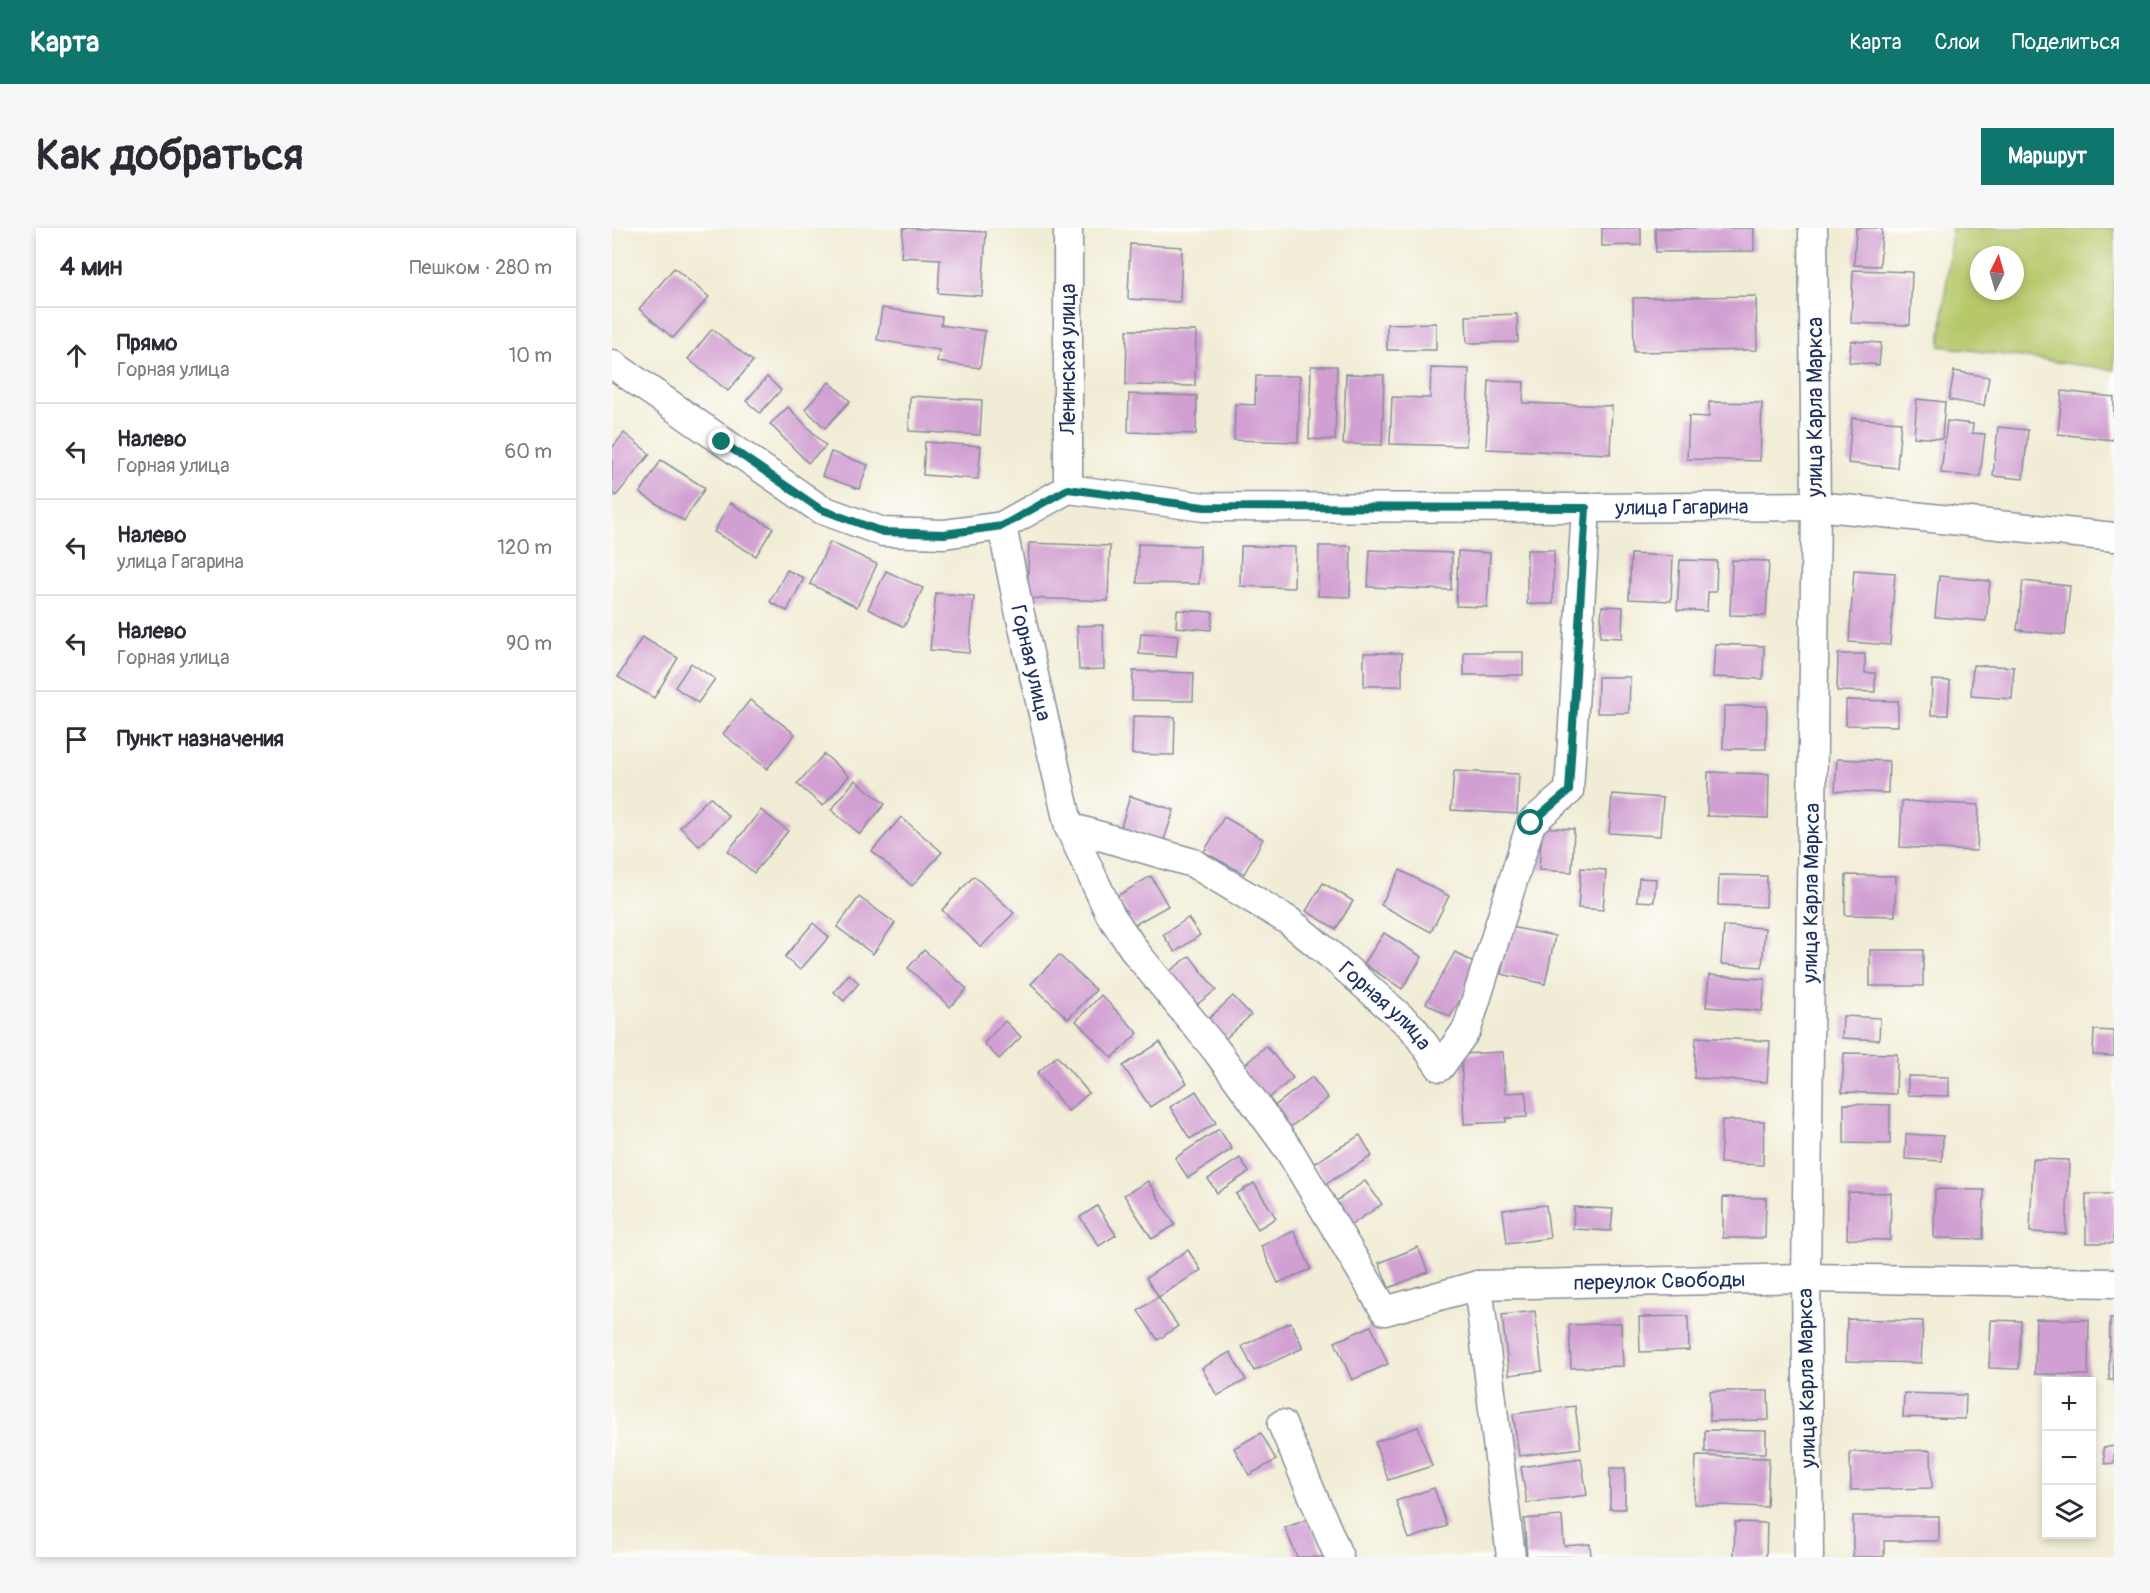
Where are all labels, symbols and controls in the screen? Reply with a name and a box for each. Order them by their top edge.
text: Карта [30,25,99,60]
text: Карта [1849,29,1901,56]
text: Слои [1934,29,1979,56]
text: Поделиться [2012,29,2120,56]
button: Маршрут [1981,128,2114,185]
text: Как добраться [36,130,303,182]
north arrow [1970,246,2024,300]
text: 4 мин [60,251,122,283]
text: Пешком · 280 m [410,255,552,280]
street label: Ленинская улица [1055,283,1082,436]
street label: улица Карла Маркса [1802,317,1829,498]
text: Прямо [117,329,177,357]
icon: ahead [60,339,93,372]
text: 10 m [508,343,552,368]
text: Горная улица [117,357,230,382]
text: Налево [117,425,186,453]
route end [708,428,734,454]
icon: left [60,435,93,468]
text: 60 m [505,439,552,464]
text: Горная улица [117,453,230,478]
street label: улица Гагарина [1614,493,1749,521]
text: Налево [117,521,186,549]
icon: left [60,531,93,564]
text: 120 m [497,535,552,560]
text: улица Гагарина [117,549,244,574]
street label: Горная улица [1005,602,1058,724]
text: Налево [117,617,186,645]
icon: left [60,627,93,660]
text: 90 m [506,631,552,656]
text: Горная улица [117,645,230,670]
icon: arrive [60,723,93,756]
text: Пункт назначения [117,725,284,753]
street label: улица Карла Маркса [1796,803,1826,984]
route start [1517,809,1543,835]
street label: Горная улица [1333,955,1438,1055]
street label: переулок Свободы [1573,1266,1746,1296]
street label: улица Карла Маркса [1792,1288,1822,1469]
map controls [2042,1377,2096,1539]
button: + [2042,1377,2096,1431]
button: − [2042,1431,2096,1485]
button: layers [2042,1485,2096,1539]

